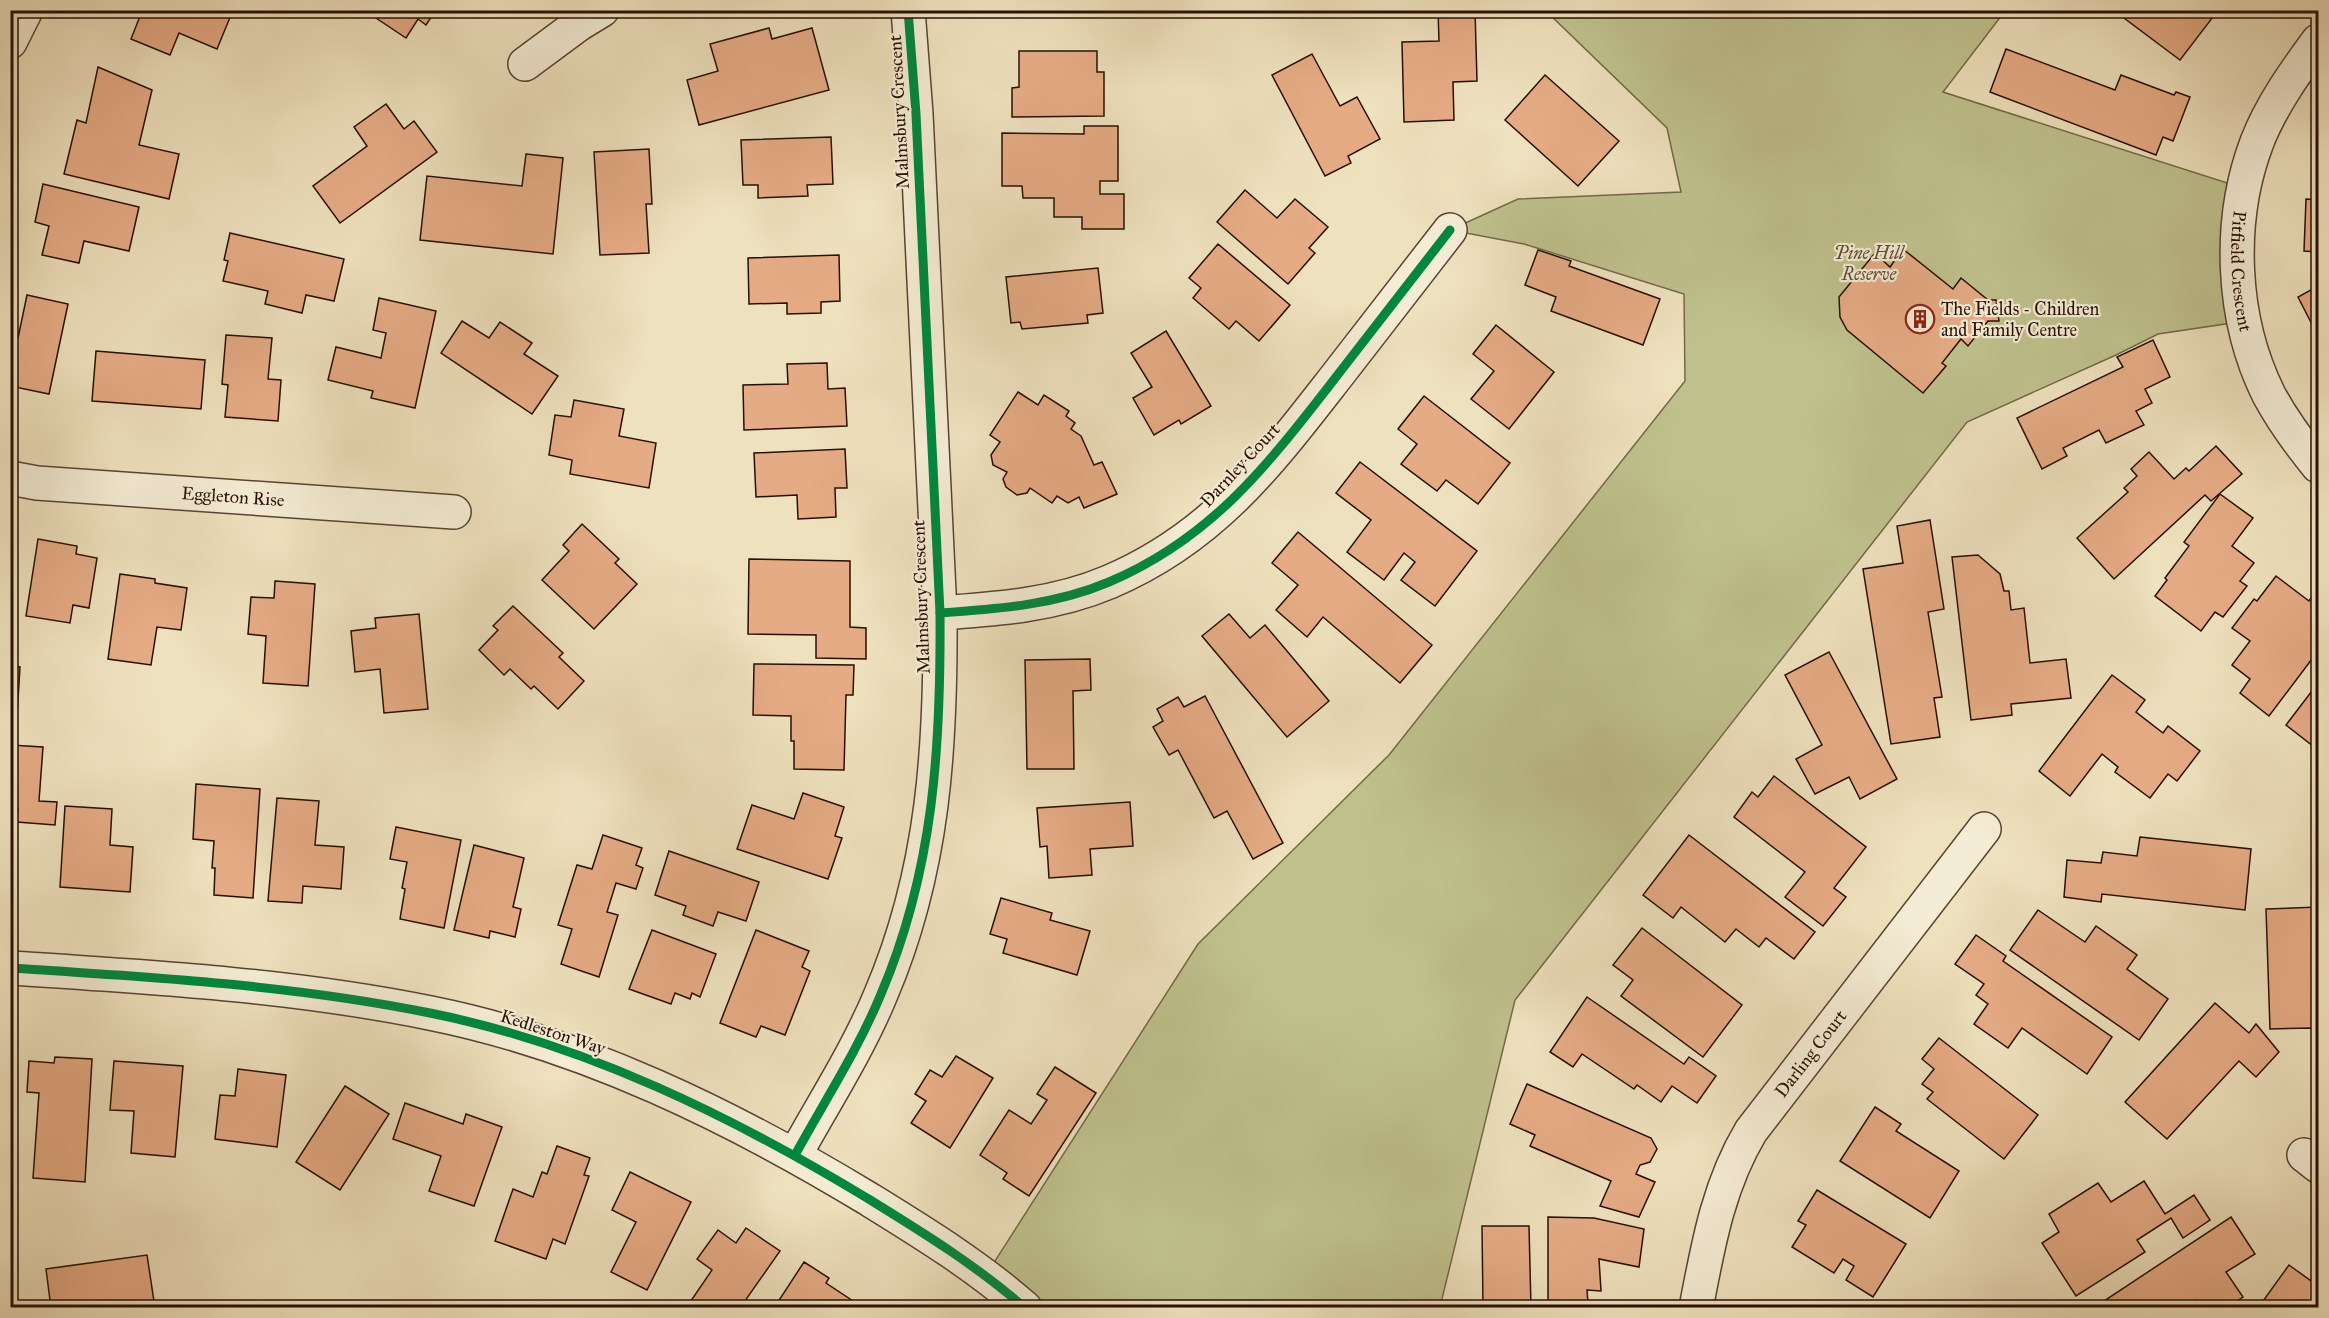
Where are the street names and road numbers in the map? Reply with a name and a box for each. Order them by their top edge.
street label: Malmsbury Crescent [884,34,914,190]
street label: Pitfield Crescent [2226,209,2257,334]
street label: Darnley Court [1195,418,1285,512]
street label: Eggleton Rise [181,482,285,511]
street label: Malmsbury Crescent [907,519,935,674]
street label: Kedleston Way [498,1005,609,1060]
street label: Darling Court [1770,1005,1852,1102]

